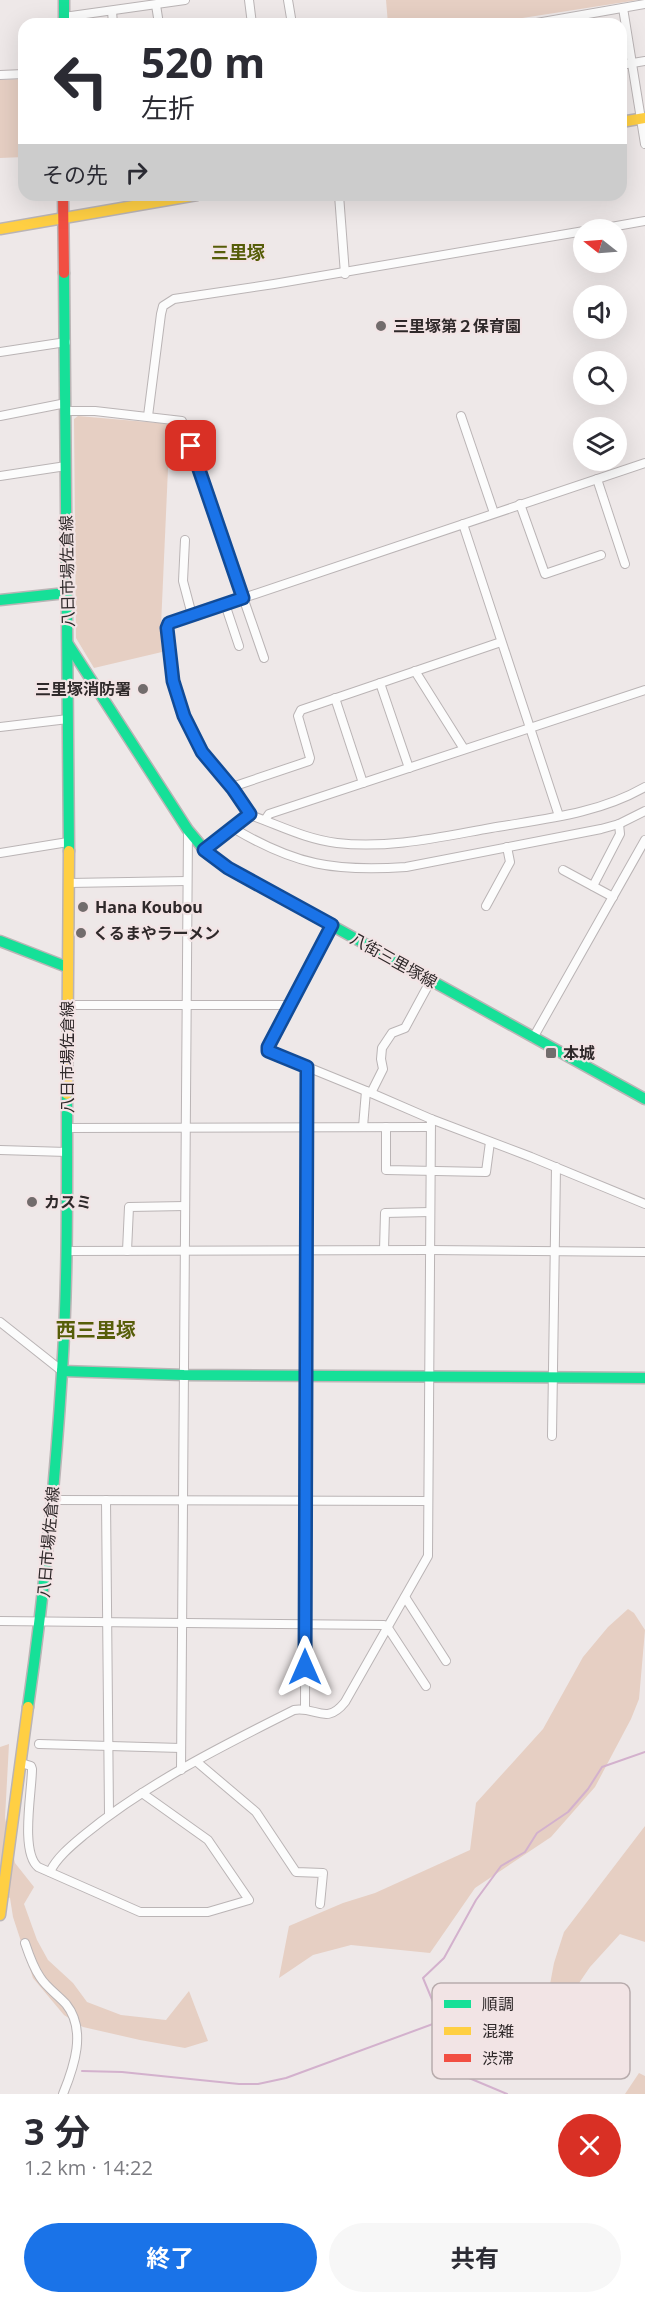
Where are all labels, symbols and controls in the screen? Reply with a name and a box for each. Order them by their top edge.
text: 520 m [141,33,265,90]
icon: left [42,42,120,120]
text: 左折 [141,89,195,126]
icon: right [120,156,153,189]
text: その先 [42,159,108,189]
north arrow [573,219,627,273]
map controls [573,219,627,471]
district label: 三里塚 [211,240,265,264]
button: sound [573,285,627,339]
place label: 三里塚第２保育園 [393,315,521,337]
marker: 三里塚第２保育園 [374,319,388,333]
button: search [573,351,627,405]
button: layers [573,417,627,471]
pin [165,420,216,471]
icon: arrive [174,429,207,462]
street label: 八日市場佐倉線 [55,515,79,627]
place label: 三里塚消防署 [35,678,131,700]
marker: 三里塚消防署 [136,682,150,696]
place label: Hana Koubou [95,896,203,918]
marker: Hana Koubou [76,900,90,914]
place label: くるまやラーメン [93,922,220,944]
marker: くるまやラーメン [74,926,88,940]
street label: 八街三里塚線 [347,927,441,993]
street label: 八日市場佐倉線 [56,1001,78,1113]
place label: 本城 [563,1042,595,1064]
marker: 本城 [544,1046,558,1060]
place label: カスミ [44,1191,92,1213]
marker: カスミ [25,1195,39,1209]
district label: 西三里塚 [56,1316,136,1343]
street label: 八日市場佐倉線 [32,1485,64,1599]
position arrow [273,1635,337,1699]
legend [432,1983,630,2079]
text: 順調 [482,1993,514,2015]
text: 混雑 [482,2020,514,2042]
text: 渋滞 [482,2047,514,2069]
text: 3 分 [24,2107,90,2156]
button: close [558,2114,621,2177]
text: 1.2 km · 14:22 [24,2154,153,2181]
button: 終了 [24,2223,317,2292]
button: 共有 [329,2223,621,2292]

